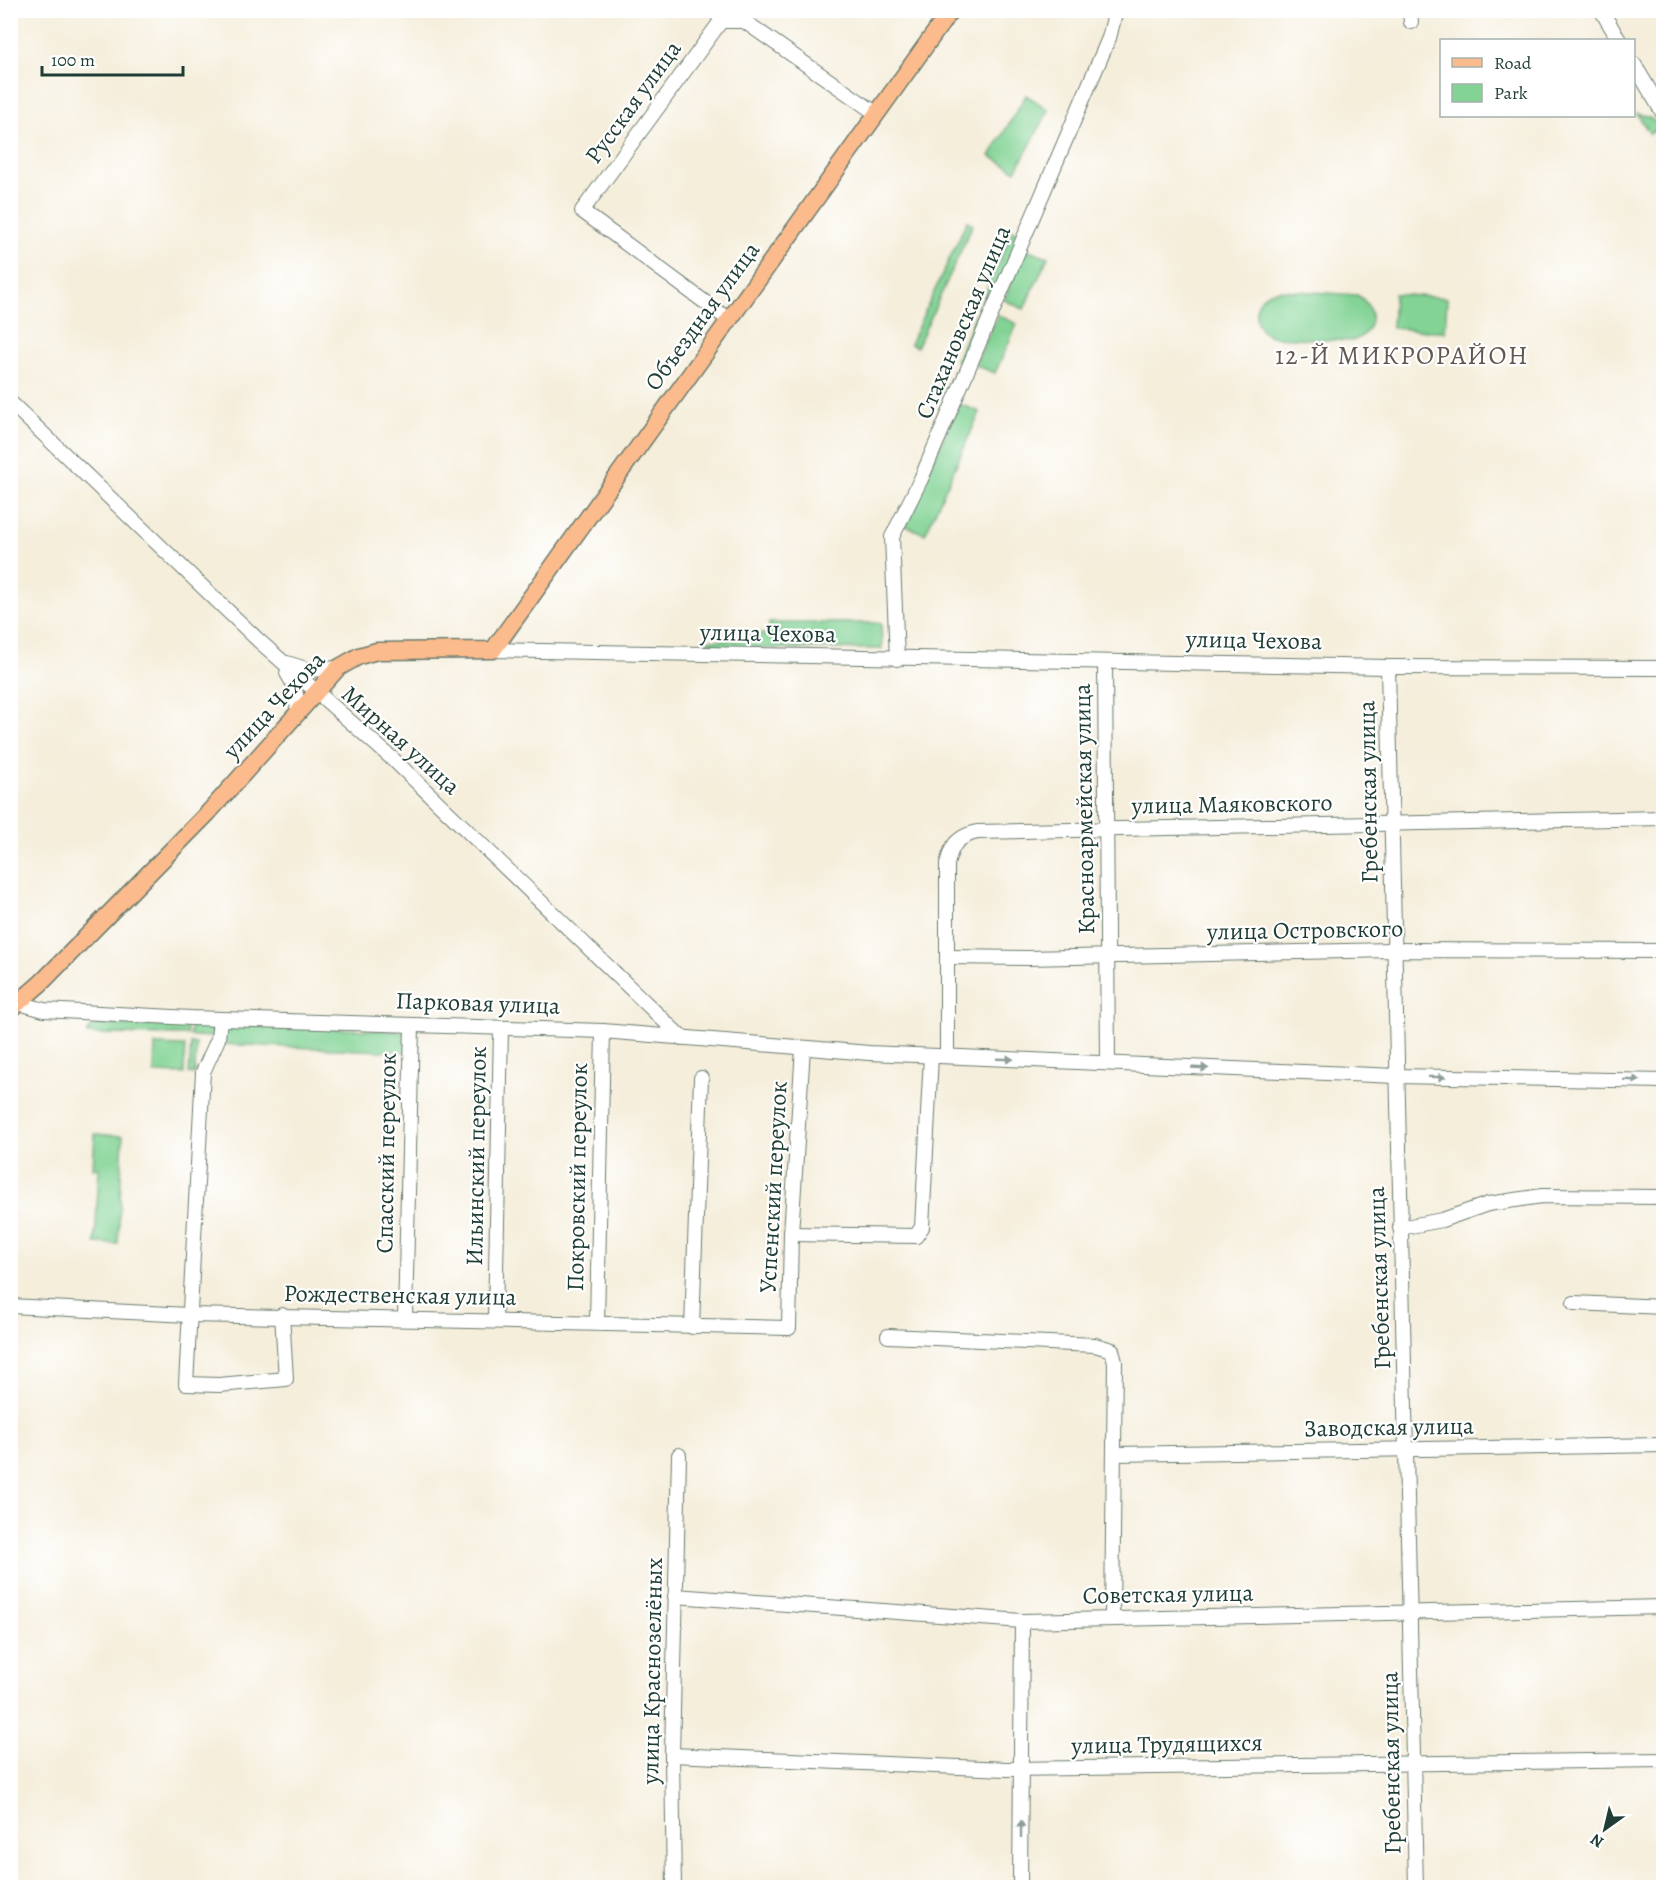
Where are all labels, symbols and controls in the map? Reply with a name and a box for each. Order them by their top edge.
street label: Русская улица [577,34,689,170]
scale bar [42,39,183,77]
legend [1440,39,1635,117]
text: 100 m [51,48,95,72]
text: Road [1494,51,1532,75]
text: Park [1494,81,1528,105]
street label: Стахановская улица [908,220,1018,424]
street label: Объездная улица [637,235,767,397]
district label: 12-Й МИКРОРАЙОН [1275,338,1529,373]
street label: улица Чехова [699,616,836,650]
street label: улица Чехова [1185,623,1322,657]
street label: улица Чехова [215,644,332,766]
street label: Мирная улица [335,678,467,802]
street label: Красноармейская улица [1066,683,1102,935]
street label: Гребенская улица [1350,700,1386,884]
street label: улица Маяковского [1130,786,1333,822]
street label: улица Островского [1205,912,1404,948]
street label: Парковая улица [395,984,561,1022]
street label: Ильинский переулок [458,1046,494,1266]
street label: Спасский переулок [368,1052,404,1254]
one-way arrow [996,1054,1015,1064]
street label: Покровский переулок [559,1062,595,1292]
one-way arrow [1191,1063,1210,1072]
one-way arrow [1427,1072,1446,1082]
one-way arrow [1622,1075,1641,1085]
street label: Успенский переулок [751,1080,795,1294]
street label: Гребенская улица [1360,1186,1398,1370]
street label: Рождественская улица [283,1277,517,1313]
street label: Заводская улица [1304,1410,1474,1444]
street label: улица Краснозелёных [634,1557,670,1786]
street label: Советская улица [1082,1577,1254,1611]
street label: Гребенская улица [1373,1671,1409,1855]
street label: улица Трудящихся [1070,1726,1263,1762]
north arrow [1575,1799,1635,1859]
one-way arrow [1016,1820,1026,1839]
text: N [1586,1828,1608,1853]

